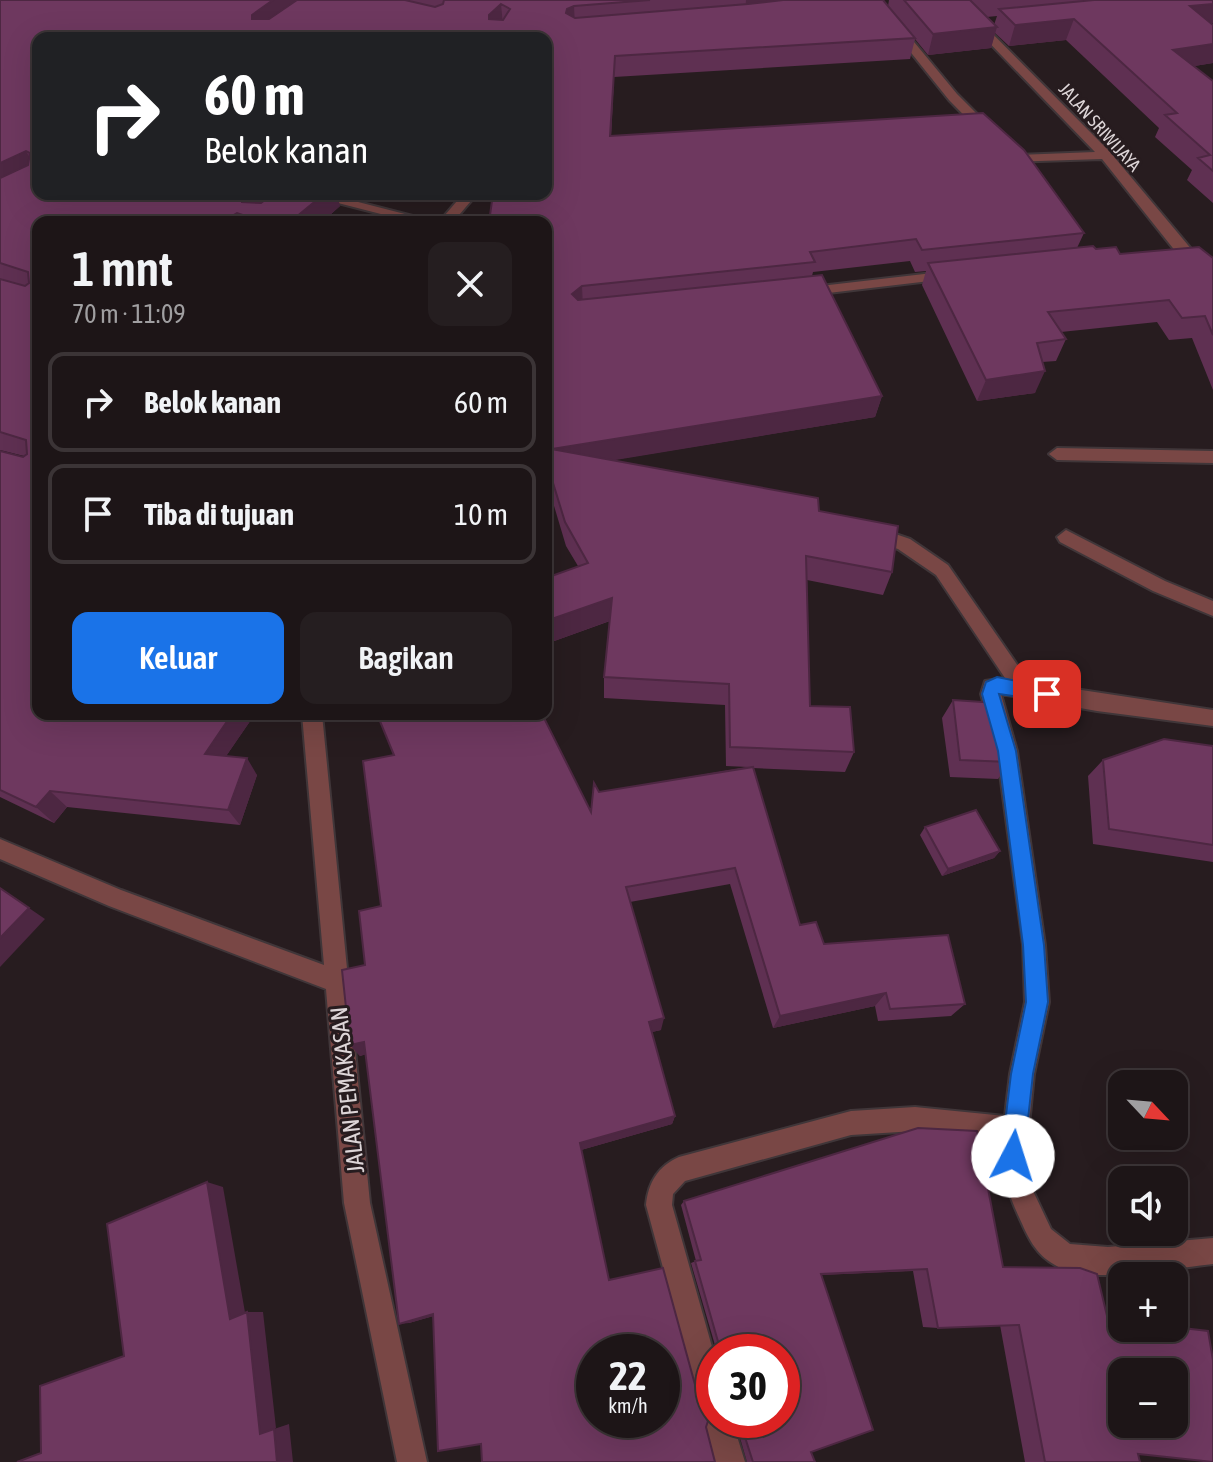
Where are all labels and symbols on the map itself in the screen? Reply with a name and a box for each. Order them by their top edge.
street label: JALAN SRIWIJAYA [1055,78,1145,176]
pin [1013,660,1081,728]
street label: JALAN PEMAKASAN [325,1005,369,1175]
north arrow [1108,1070,1188,1150]
position arrow [971,1114,1055,1198]
speed limit sign: 30 [696,1334,800,1438]

